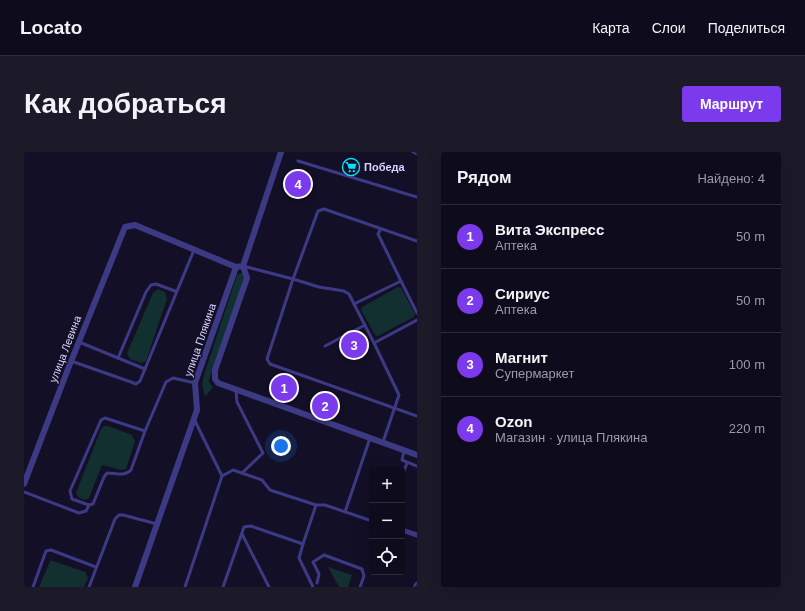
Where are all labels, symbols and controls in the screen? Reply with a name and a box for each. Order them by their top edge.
text: Locato [20,17,82,38]
text: Карта [592,20,630,36]
text: Слои [652,20,686,36]
text: Поделиться [708,20,785,36]
button: Маршрут [682,86,781,122]
text: Как добраться [24,88,226,119]
supermarket icon: Победа [341,157,361,177]
place label: Победа [364,161,406,173]
text: Рядом [457,168,512,187]
pin: 4 [285,169,311,199]
text: Найдено: 4 [697,171,765,186]
text: Вита Экспресс [495,221,604,238]
text: 1 [466,229,474,244]
text: 50 m [736,229,765,244]
text: Аптека [495,238,537,253]
text: Сириус [495,285,550,302]
text: 2 [466,293,474,308]
text: 50 m [736,293,765,308]
street label: улица Плякина [182,301,218,378]
text: Аптека [495,302,537,317]
street label: улица Левина [47,313,84,384]
pin: 3 [341,330,367,360]
text: Магнит [495,349,548,366]
text: 3 [466,357,474,372]
text: 100 m [729,357,765,372]
text: Супермаркет [495,366,574,381]
pin: 1 [271,373,297,403]
pin: 2 [312,391,338,421]
text: Ozon [495,413,533,430]
text: 4 [466,421,474,436]
text: 220 m [729,421,765,436]
text: Магазин · улица Плякина [495,430,647,445]
your location [271,436,291,456]
map controls [369,467,405,575]
button: + [369,467,405,503]
button: − [369,503,405,539]
button: locate [369,539,405,575]

